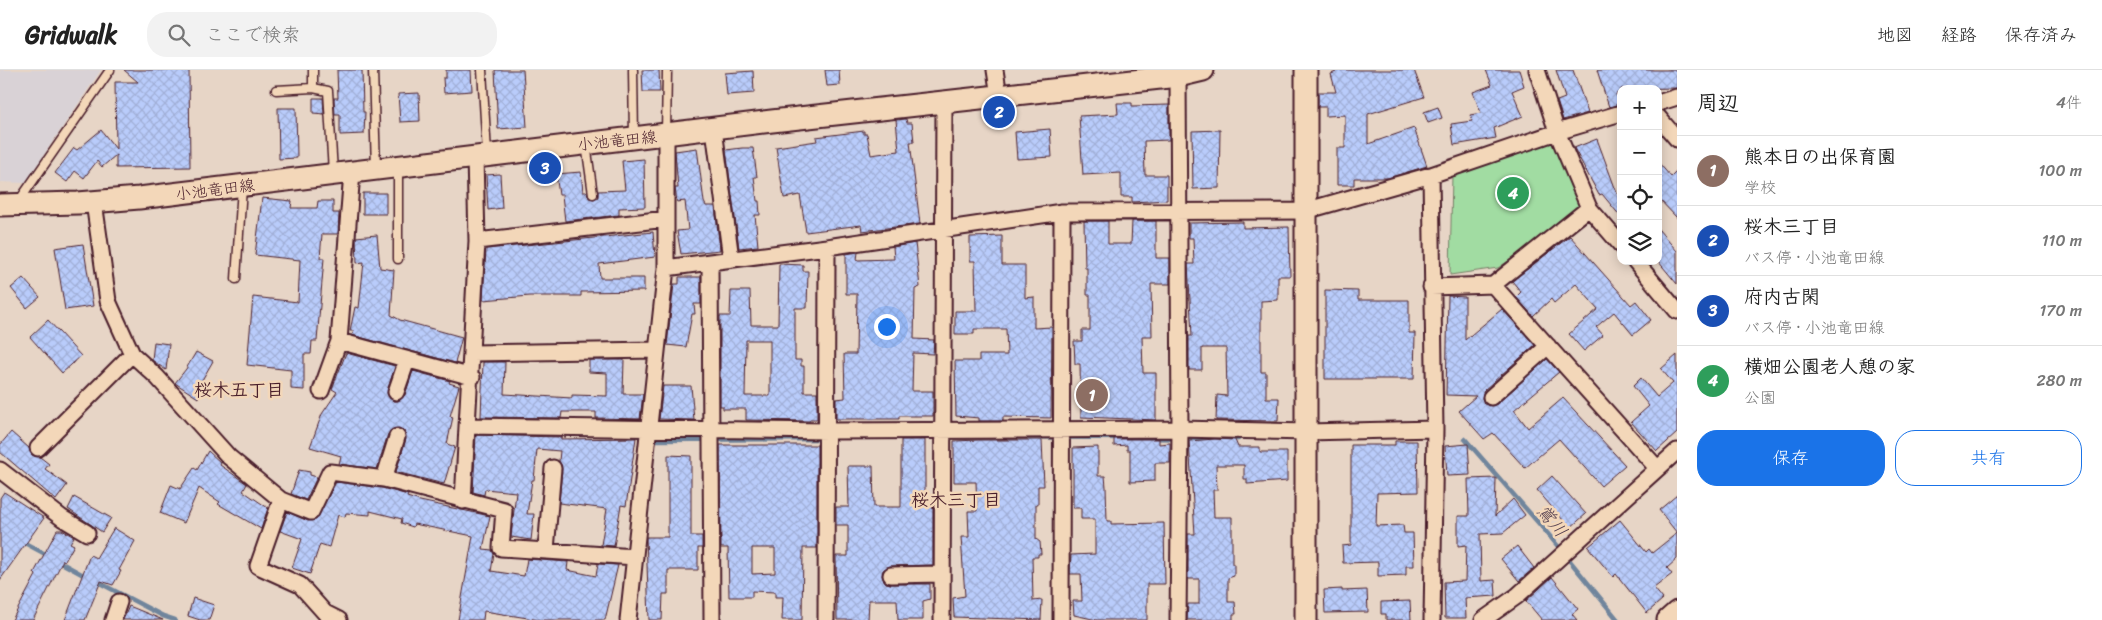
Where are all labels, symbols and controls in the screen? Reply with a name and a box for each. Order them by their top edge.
search box [147,12,497,57]
text: Gridwalk [25,14,117,56]
text: ここで検索 [205,18,300,51]
text: 地図 [1877,19,1913,51]
text: 経路 [1941,19,1977,51]
text: 保存済み [2005,19,2077,51]
icon: search [165,21,193,49]
text: 周辺 [1697,84,1739,122]
map controls [1617,85,1662,265]
button: + [1617,85,1662,130]
text: 4件 [2056,88,2082,117]
pin: 2 [983,93,1015,131]
street label: 小池竜田線 [576,122,658,159]
button: − [1617,130,1662,175]
text: 熊本日の出保育園 [1744,140,1896,173]
pin: 3 [529,149,561,187]
text: 1 [1710,156,1716,185]
text: 100 m [2038,156,2082,185]
street label: 小池竜田線 [174,170,257,209]
text: 学校 [1744,173,1776,202]
pin: 4 [1497,174,1529,212]
button: locate [1617,175,1662,220]
text: 桜木三丁目 [1744,210,1839,243]
button: layers [1617,220,1662,265]
text: 2 [1708,226,1718,255]
text: 110 m [2042,226,2082,255]
text: バス停 · 小池竜田線 [1744,243,1885,272]
text: 府内古閑 [1744,280,1820,313]
text: 3 [1709,296,1717,325]
text: 170 m [2039,296,2082,325]
text: バス停 · 小池竜田線 [1744,313,1885,342]
your location [874,314,900,340]
text: 横畑公園老人憩の家 [1744,350,1915,383]
text: 4 [1708,366,1718,395]
text: 280 m [2037,366,2082,395]
district label: 桜木五丁目 [194,374,284,406]
pin: 1 [1076,376,1108,414]
text: 公園 [1744,383,1776,412]
button: 保存 [1697,430,1885,486]
button: 共有 [1895,430,2082,486]
district label: 桜木三丁目 [911,484,1001,516]
water label: 鴬川 [1528,497,1576,545]

